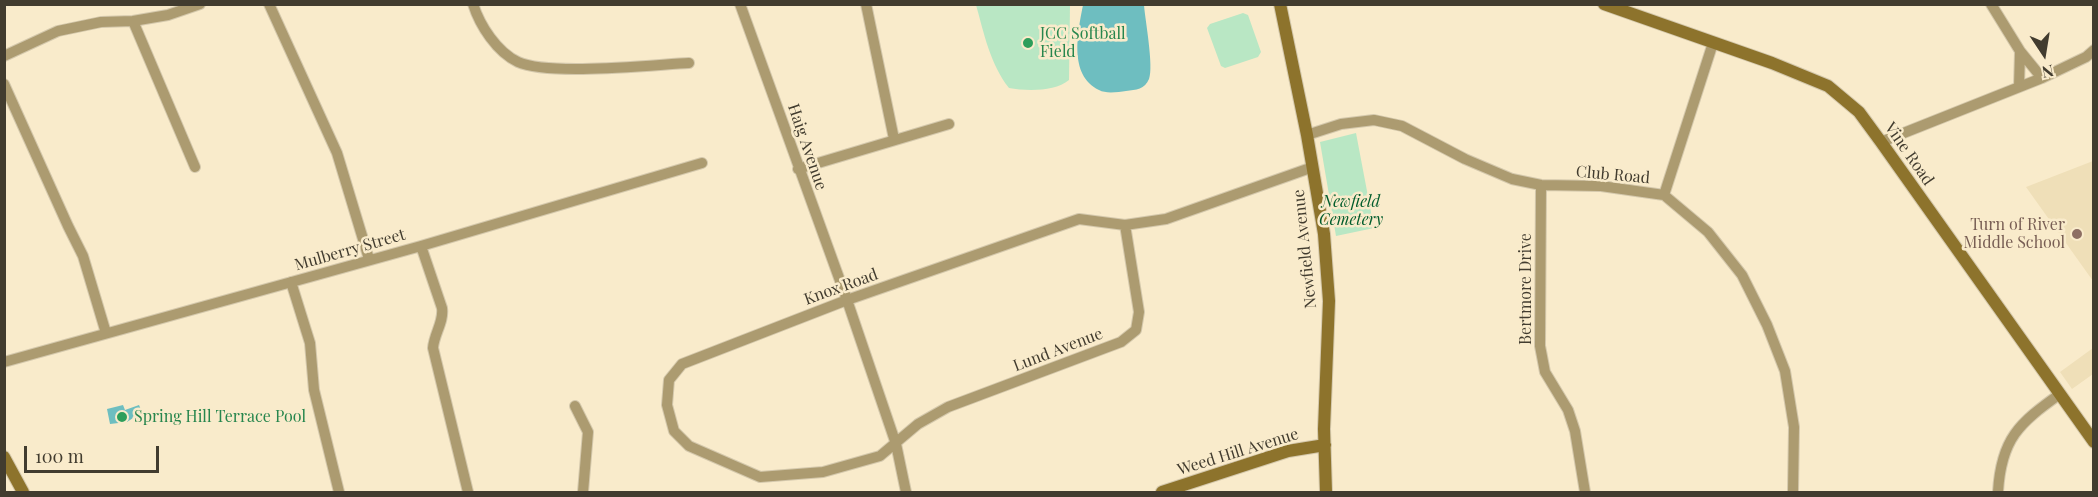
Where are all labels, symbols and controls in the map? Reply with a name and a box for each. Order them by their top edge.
place label: JCC Softball Field [1040,24,1126,62]
north arrow [2014,24,2074,84]
marker: JCC Softball Field [1021,36,1035,50]
text: N [2040,61,2056,84]
street label: Haig Avenue [783,101,831,193]
street label: Vine Road [1880,119,1938,189]
street label: Club Road [1575,162,1651,188]
street label: Newfield Avenue [1289,188,1321,310]
park label: Newfield Cemetery [1319,192,1383,230]
place label: Turn of River Middle School [1964,215,2065,253]
street label: Mulberry Street [293,225,407,275]
marker: Turn of River Middle School [2070,227,2084,241]
street label: Bertmore Drive [1516,233,1536,345]
street label: Knox Road [801,265,881,309]
street label: Lund Avenue [1011,324,1105,376]
place label: Spring Hill Terrace Pool [134,407,306,427]
marker: Spring Hill Terrace Pool [115,410,129,424]
street label: Weed Hill Avenue [1175,424,1301,480]
scale bar [27,434,162,472]
text: 100 m [35,444,84,468]

